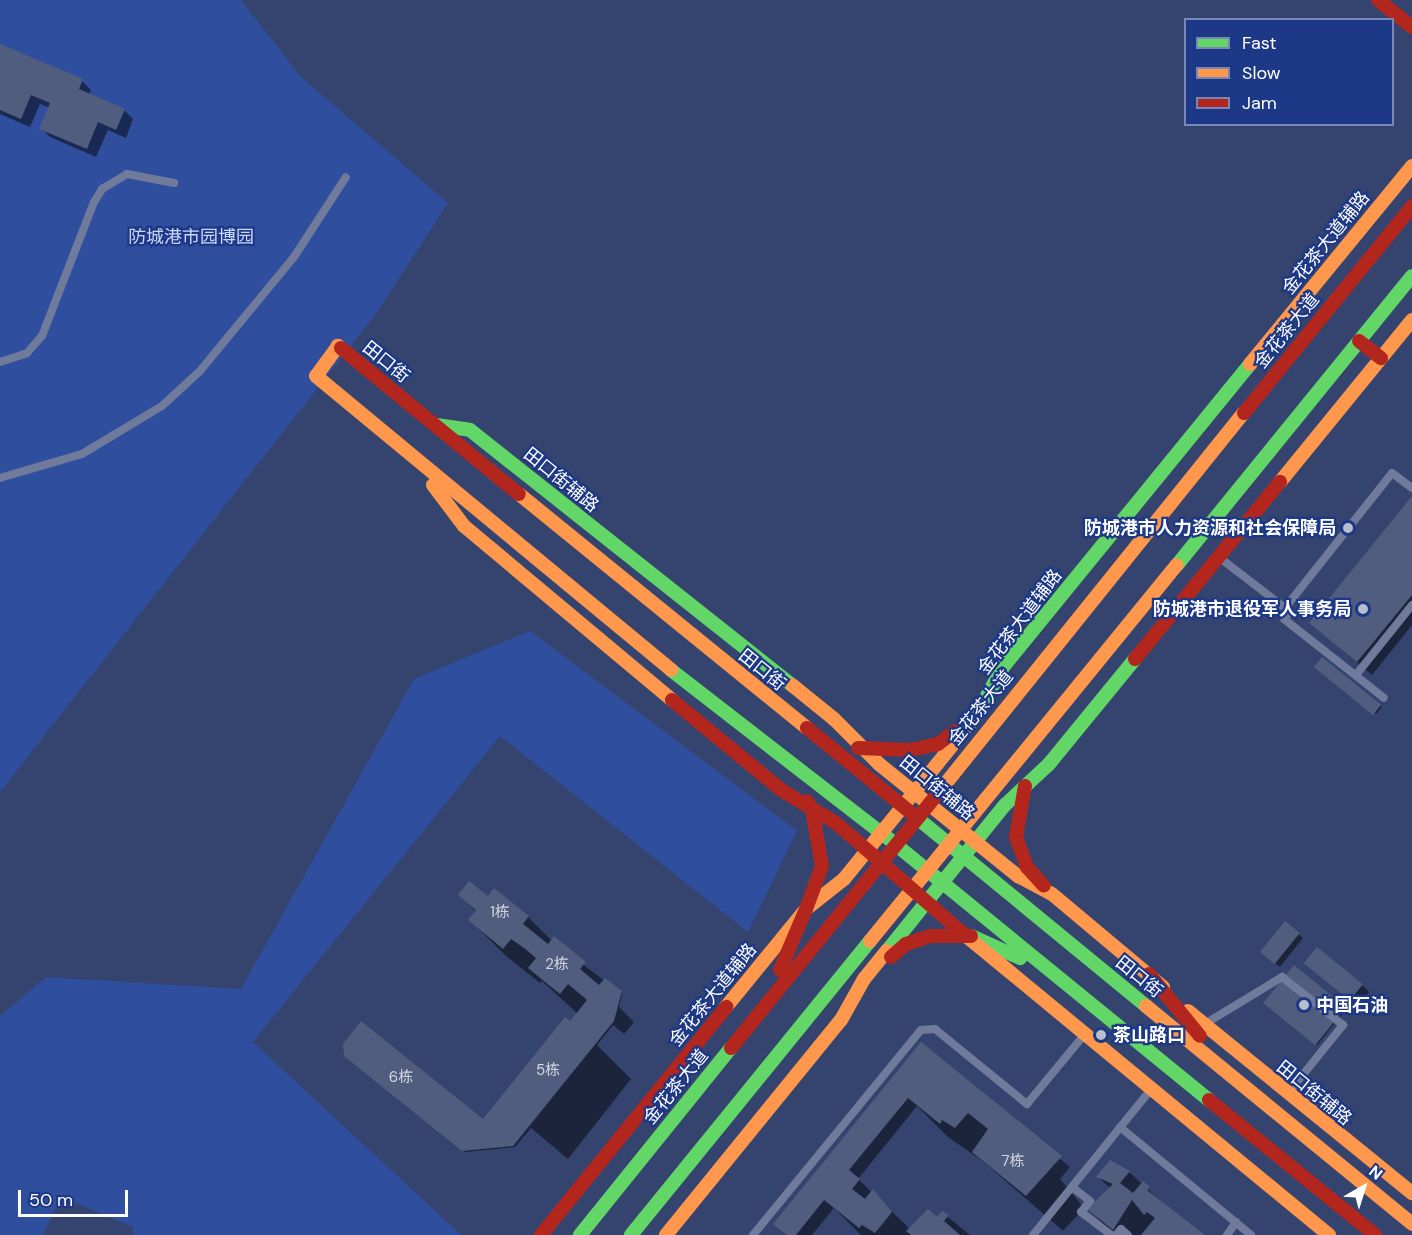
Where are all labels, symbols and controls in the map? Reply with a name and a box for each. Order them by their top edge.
legend [1184,18,1394,126]
text: Fast [1242,31,1277,55]
text: Slow [1242,61,1281,85]
text: Jam [1242,91,1277,115]
street label: 金花茶大道辅路 [1278,187,1374,299]
park label: 防城港市园博园 [128,226,254,248]
street label: 金花茶大道 [1250,289,1324,373]
street label: 田口街 [358,337,414,387]
street label: 田口街辅路 [519,443,603,517]
place label: 防城港市人力资源和社会保障局 [1084,517,1336,539]
marker: 防城港市人力资源和社会保障局 [1341,521,1355,535]
street label: 金花茶大道辅路 [973,565,1067,679]
place label: 防城港市退役军人事务局 [1153,598,1351,620]
marker: 防城港市退役军人事务局 [1356,602,1370,616]
street label: 田口街 [734,645,790,695]
street label: 金花茶大道 [944,666,1018,750]
street label: 田口街辅路 [895,751,979,825]
house number: 1栋 [490,904,510,922]
street label: 金花茶大道辅路 [665,939,761,1051]
street label: 田口街 [1111,952,1167,1002]
house number: 2栋 [545,956,569,974]
place label: 中国石油 [1316,994,1388,1016]
marker: 中国石油 [1297,998,1311,1012]
place label: 茶山路口 [1113,1024,1185,1046]
marker: 茶山路口 [1094,1028,1108,1042]
street label: 金花茶大道 [639,1045,713,1129]
street label: 田口街辅路 [1272,1056,1356,1130]
house number: 5栋 [536,1062,560,1080]
house number: 6栋 [389,1069,413,1087]
house number: 7栋 [1001,1153,1025,1171]
north arrow [1334,1157,1394,1217]
text: N [1364,1161,1387,1184]
scale bar [21,1178,130,1216]
text: 50 m [29,1188,73,1212]

